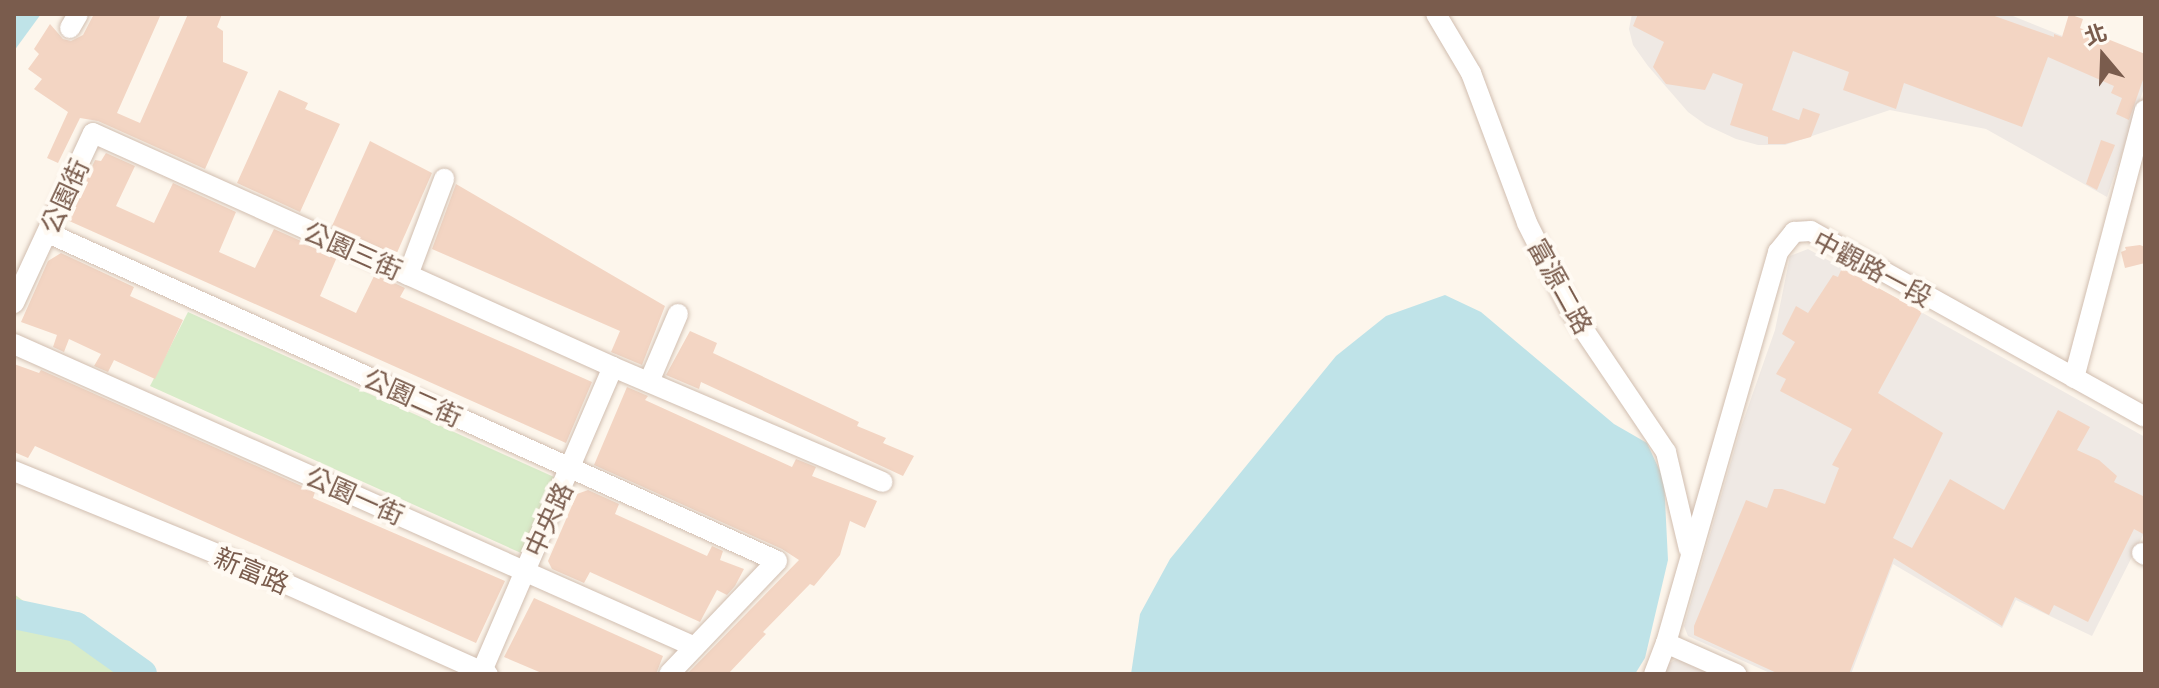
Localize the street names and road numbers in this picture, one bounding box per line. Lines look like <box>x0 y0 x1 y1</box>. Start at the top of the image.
street label: 公園街 <box>33 154 95 238</box>
street label: 公園三街 <box>299 215 407 285</box>
street label: 中觀路一段 <box>1808 224 1938 312</box>
street label: 富源二路 <box>1522 233 1600 339</box>
street label: 公園二街 <box>359 362 467 432</box>
street label: 公園一街 <box>301 460 409 530</box>
street label: 中央路 <box>517 477 579 561</box>
street label: 新富路 <box>210 540 294 600</box>

